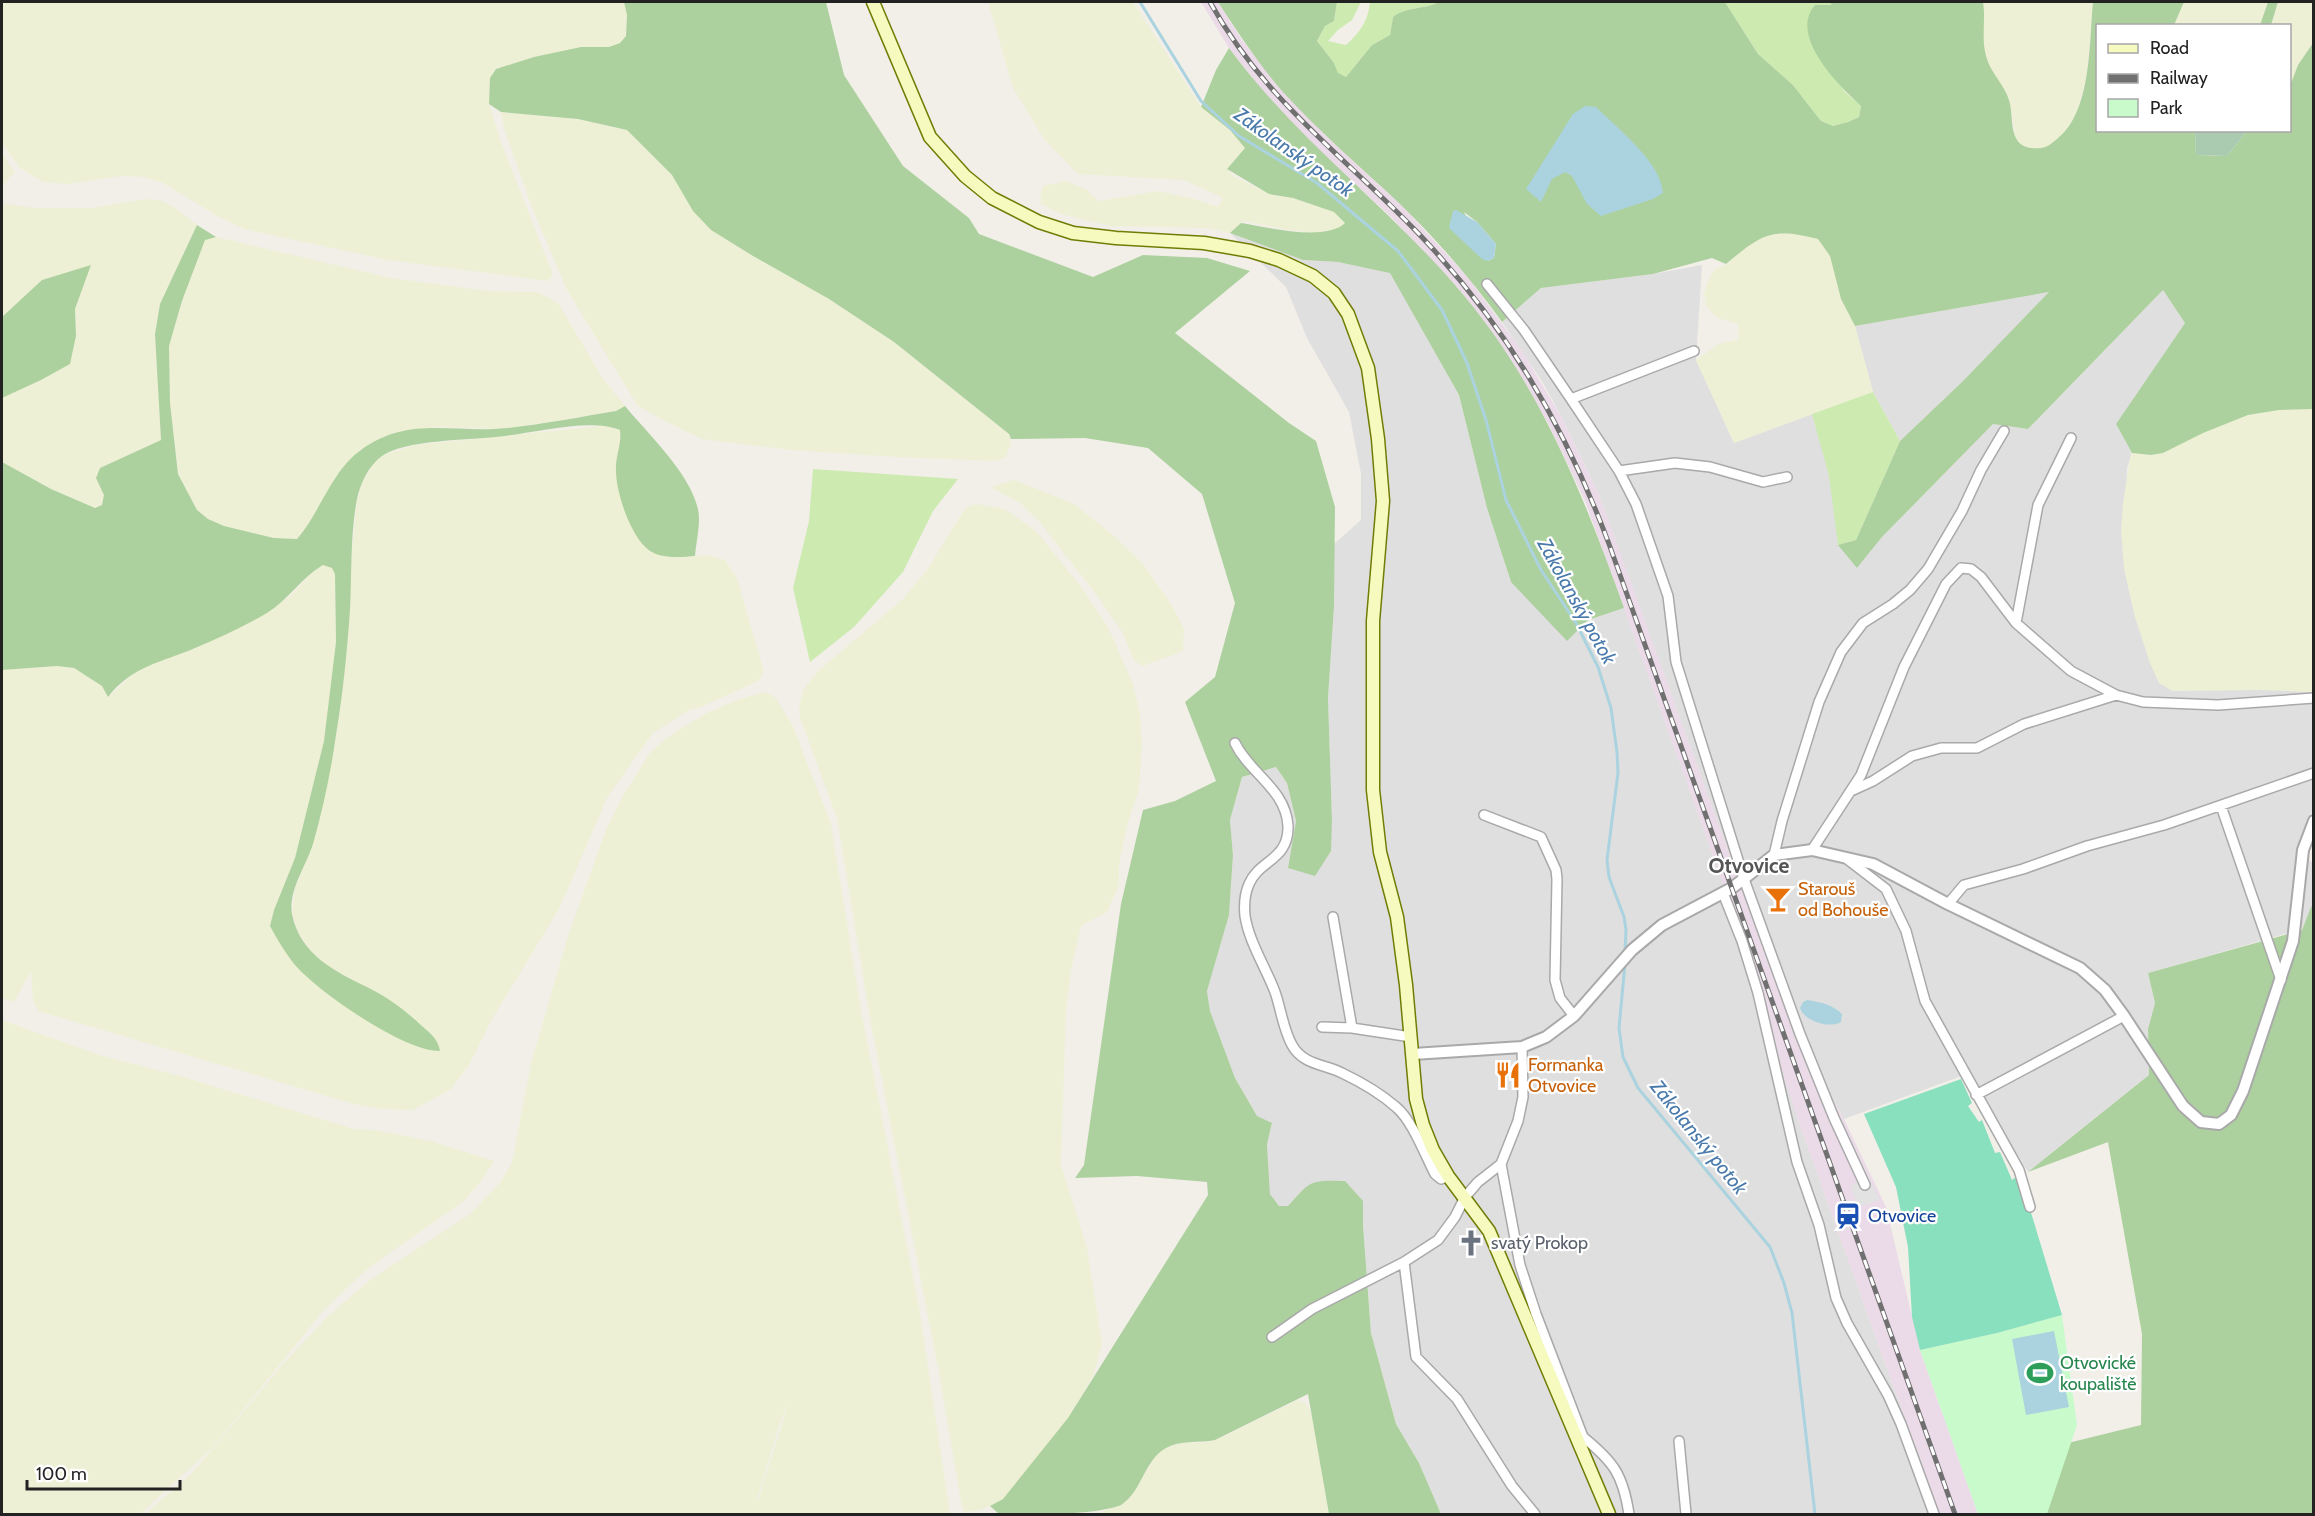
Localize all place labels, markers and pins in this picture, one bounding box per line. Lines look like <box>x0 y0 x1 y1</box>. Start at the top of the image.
place label: Starouš od Bohouše <box>1798 878 1888 921</box>
bar icon: Starouš od Bohouše <box>1763 884 1793 914</box>
place label: Formanka Otvovice <box>1528 1054 1604 1097</box>
restaurant icon: Formanka Otvovice <box>1493 1060 1523 1090</box>
station icon: Otvovice <box>1833 1201 1863 1231</box>
place label: Otvovice <box>1868 1205 1936 1227</box>
church icon: svatý Prokop <box>1456 1228 1486 1258</box>
place label: svatý Prokop <box>1491 1232 1588 1254</box>
place label: Otvovické koupaliště <box>2060 1352 2136 1395</box>
sports icon: Otvovické koupaliště <box>2025 1358 2055 1388</box>

